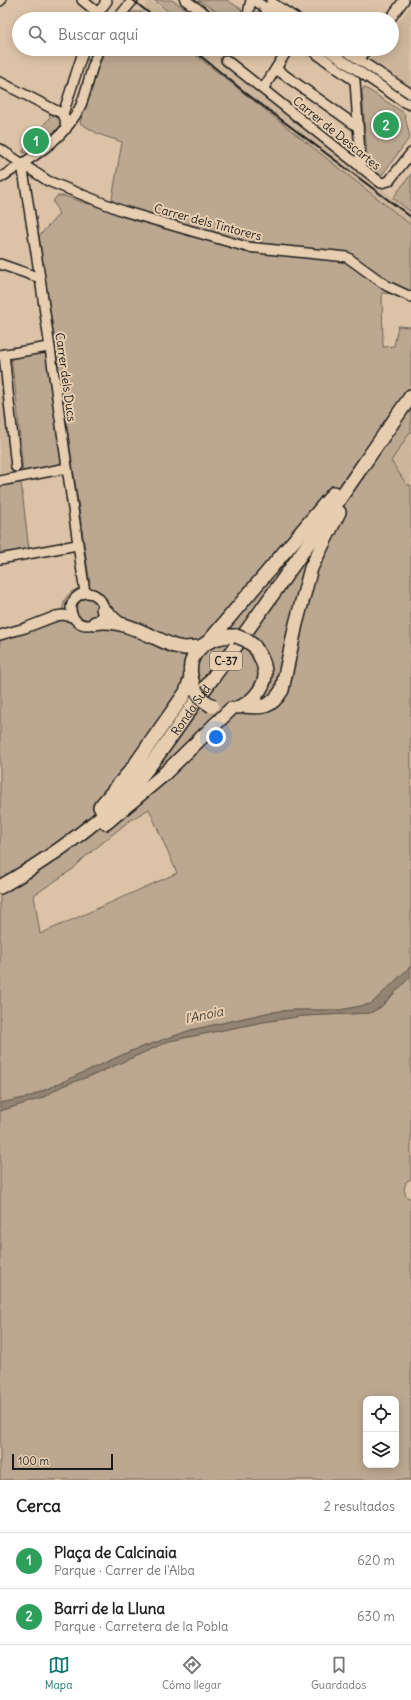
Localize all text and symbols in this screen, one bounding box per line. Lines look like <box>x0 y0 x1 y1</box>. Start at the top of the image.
search box <box>12 12 399 56</box>
icon: search <box>26 23 48 45</box>
text: Buscar aquí <box>58 25 138 44</box>
street label: Carrer de Descartes <box>290 93 384 173</box>
pin: 2 <box>373 110 399 140</box>
pin: 1 <box>23 126 49 156</box>
street label: Carrer dels Tintorers <box>153 200 263 244</box>
street label: Carrer dels Ducs <box>52 332 80 422</box>
road number: C-37 <box>210 652 242 670</box>
street label: Ronda Sud <box>167 681 213 738</box>
your location <box>206 727 226 747</box>
water label: l'Anoia <box>183 1003 225 1027</box>
map controls <box>363 1396 399 1468</box>
button: locate <box>363 1396 399 1432</box>
button: layers <box>363 1432 399 1468</box>
scale bar <box>12 1452 113 1471</box>
text: 100 m <box>18 1454 49 1468</box>
text: Cerca <box>16 1495 61 1517</box>
text: 2 resultados <box>324 1498 395 1515</box>
text: Plaça de Calcinaia <box>54 1543 177 1562</box>
text: 1 <box>26 1552 32 1569</box>
text: 620 m <box>357 1552 395 1569</box>
text: Parque · Carrer de l'Alba <box>54 1562 195 1579</box>
text: Barri de la Lluna <box>54 1599 165 1618</box>
text: 2 <box>25 1608 33 1625</box>
text: 630 m <box>357 1608 395 1625</box>
text: Parque · Carretera de la Pobla <box>54 1618 228 1635</box>
tab: Mapa <box>45 1654 72 1692</box>
tab: Cómo llegar <box>162 1654 221 1692</box>
tab: Guardados <box>311 1654 366 1692</box>

